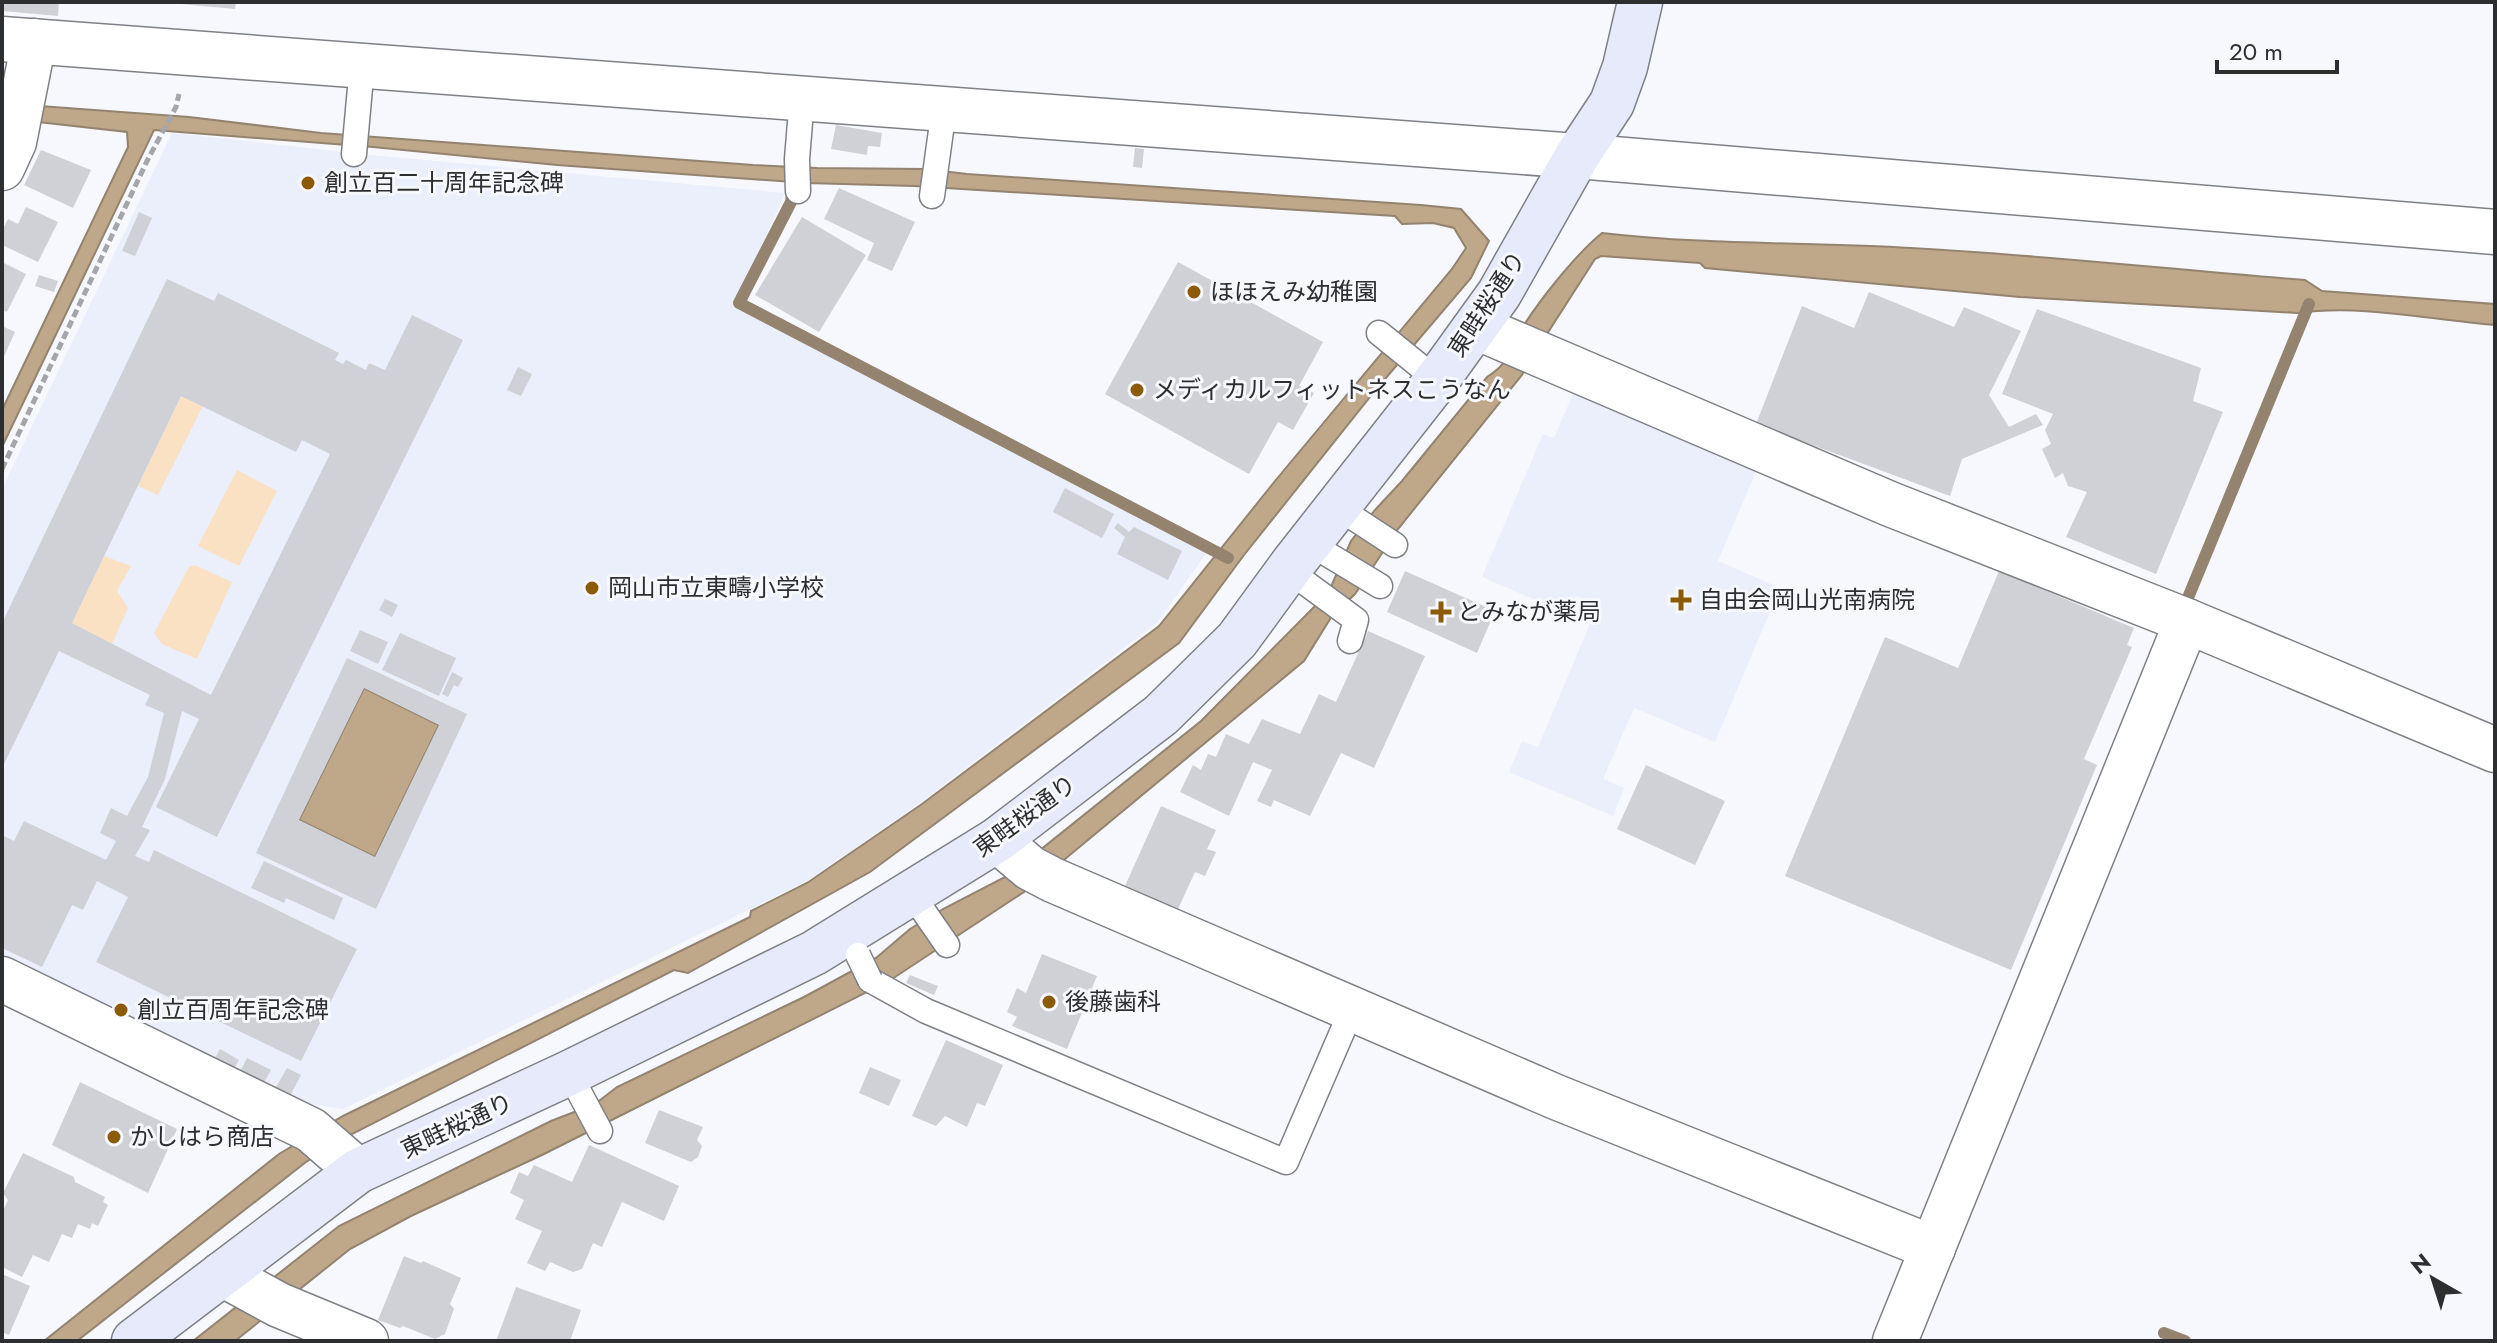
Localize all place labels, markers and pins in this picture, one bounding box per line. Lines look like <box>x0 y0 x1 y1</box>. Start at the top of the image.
place label: 創立百二十周年記念碑 <box>324 165 564 200</box>
marker: 創立百二十周年記念碑 <box>299 174 317 192</box>
place label: ほほえみ幼稚園 <box>1210 274 1378 309</box>
marker: ほほえみ幼稚園 <box>1185 283 1203 301</box>
place label: メディカルフィットネスこうなん <box>1153 372 1511 407</box>
marker: メディカルフィットネスこうなん <box>1128 381 1146 399</box>
place label: 岡山市立東疇小学校 <box>608 570 824 605</box>
marker: 岡山市立東疇小学校 <box>583 579 601 597</box>
place label: 自由会岡山光南病院 <box>1699 582 1915 617</box>
marker: 自由会岡山光南病院 <box>1670 589 1692 611</box>
place label: とみなが薬局 <box>1457 594 1601 629</box>
marker: とみなが薬局 <box>1432 603 1450 621</box>
place label: 後藤歯科 <box>1065 984 1161 1019</box>
place label: 創立百周年記念碑 <box>137 992 329 1027</box>
marker: 後藤歯科 <box>1040 993 1058 1011</box>
marker: 創立百周年記念碑 <box>112 1001 130 1019</box>
place label: かしはら商店 <box>130 1119 274 1154</box>
marker: かしはら商店 <box>105 1128 123 1146</box>

